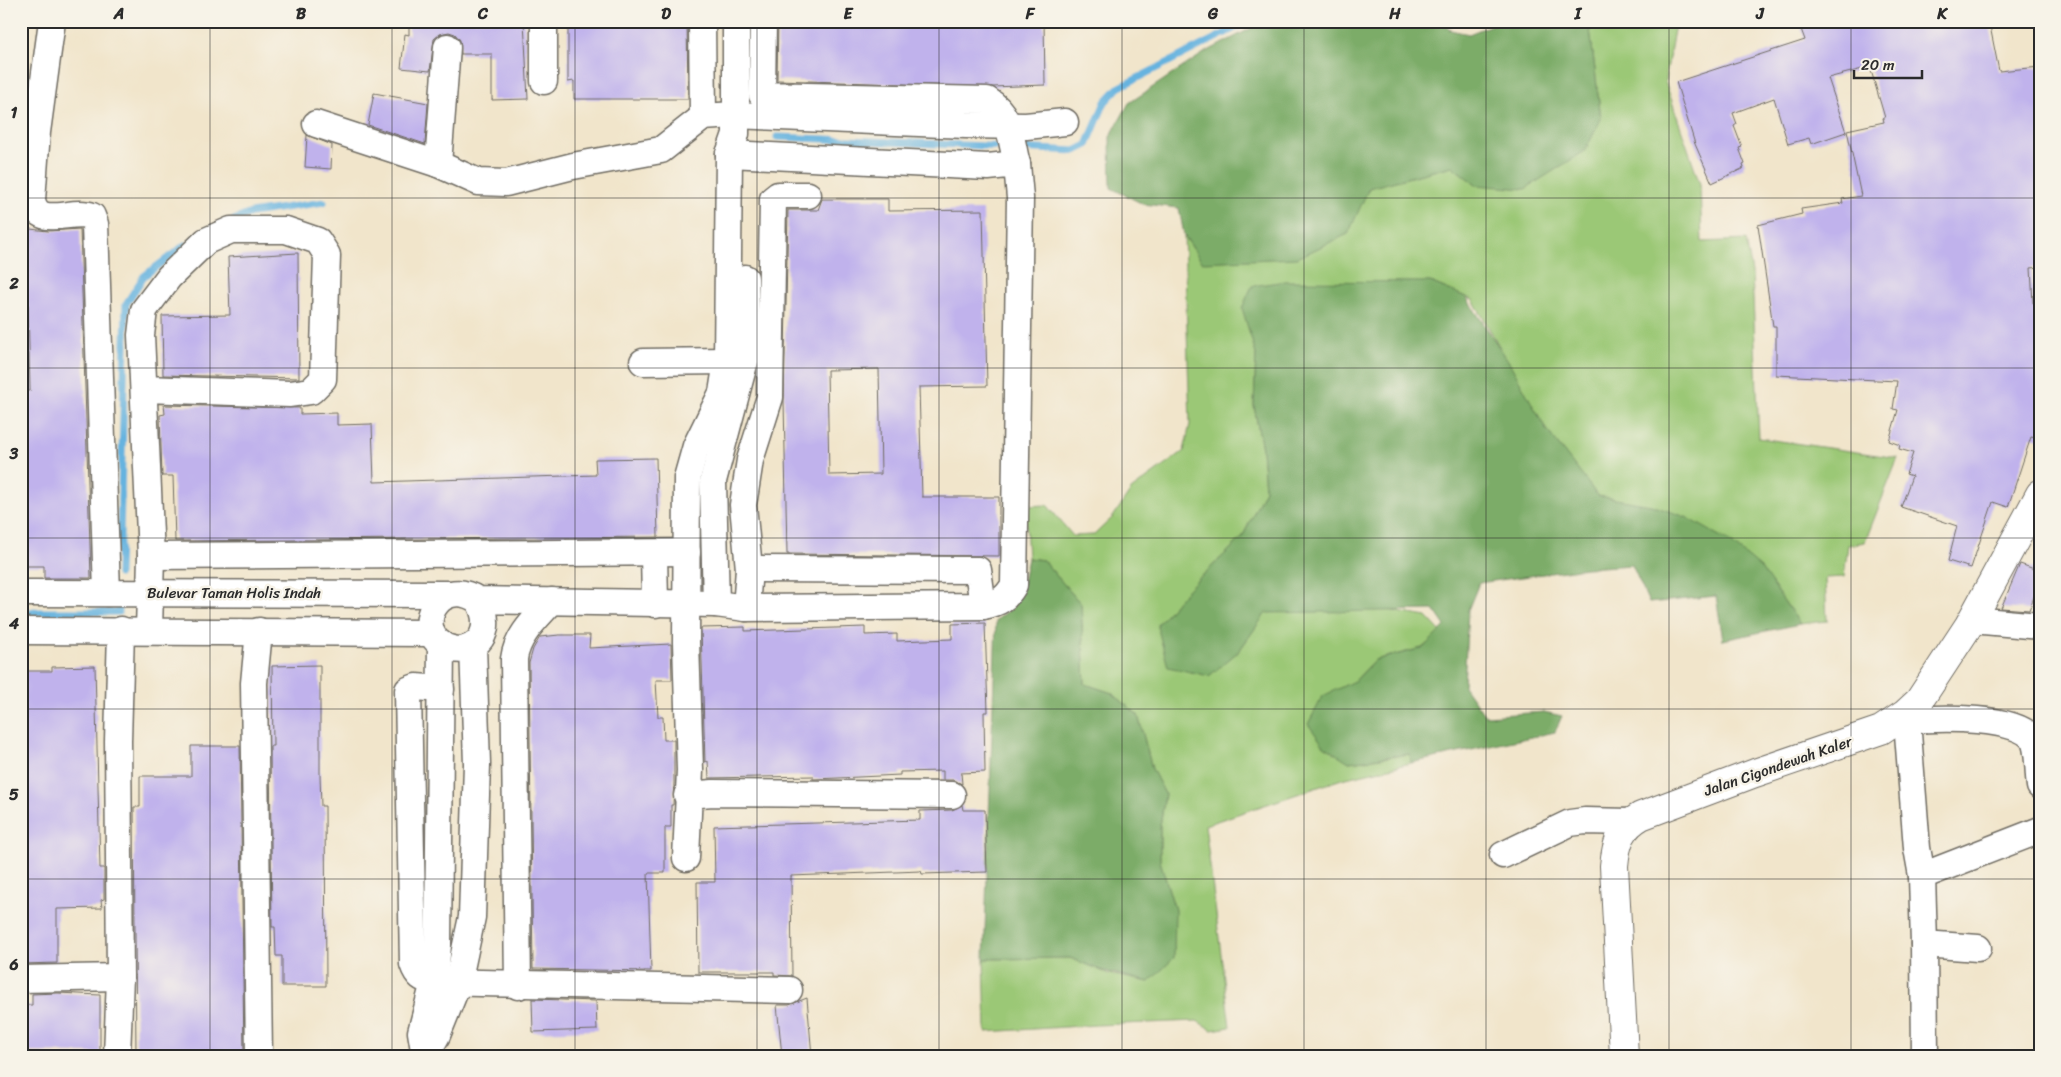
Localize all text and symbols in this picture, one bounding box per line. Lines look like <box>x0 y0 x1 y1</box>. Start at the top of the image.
text: A <box>113 0 124 28</box>
text: B <box>296 0 307 28</box>
text: C <box>477 0 489 28</box>
text: D <box>661 0 671 28</box>
text: E <box>844 0 854 28</box>
text: F <box>1025 0 1036 28</box>
text: G <box>1207 0 1219 28</box>
text: H <box>1388 0 1401 28</box>
text: I <box>1574 0 1583 28</box>
text: J <box>1755 0 1765 28</box>
text: K <box>1936 0 1948 28</box>
scale bar <box>1854 48 1921 80</box>
text: 20 m <box>1861 52 1895 78</box>
text: 1 <box>11 98 18 127</box>
text: 2 <box>8 269 19 298</box>
text: 3 <box>9 439 19 468</box>
street label: Bulevar Taman Holis Indah <box>147 580 321 606</box>
text: 4 <box>8 609 19 638</box>
street label: Jalan Cigondewah Kaler <box>1699 728 1856 804</box>
text: 5 <box>9 780 19 809</box>
text: 6 <box>8 950 19 979</box>

